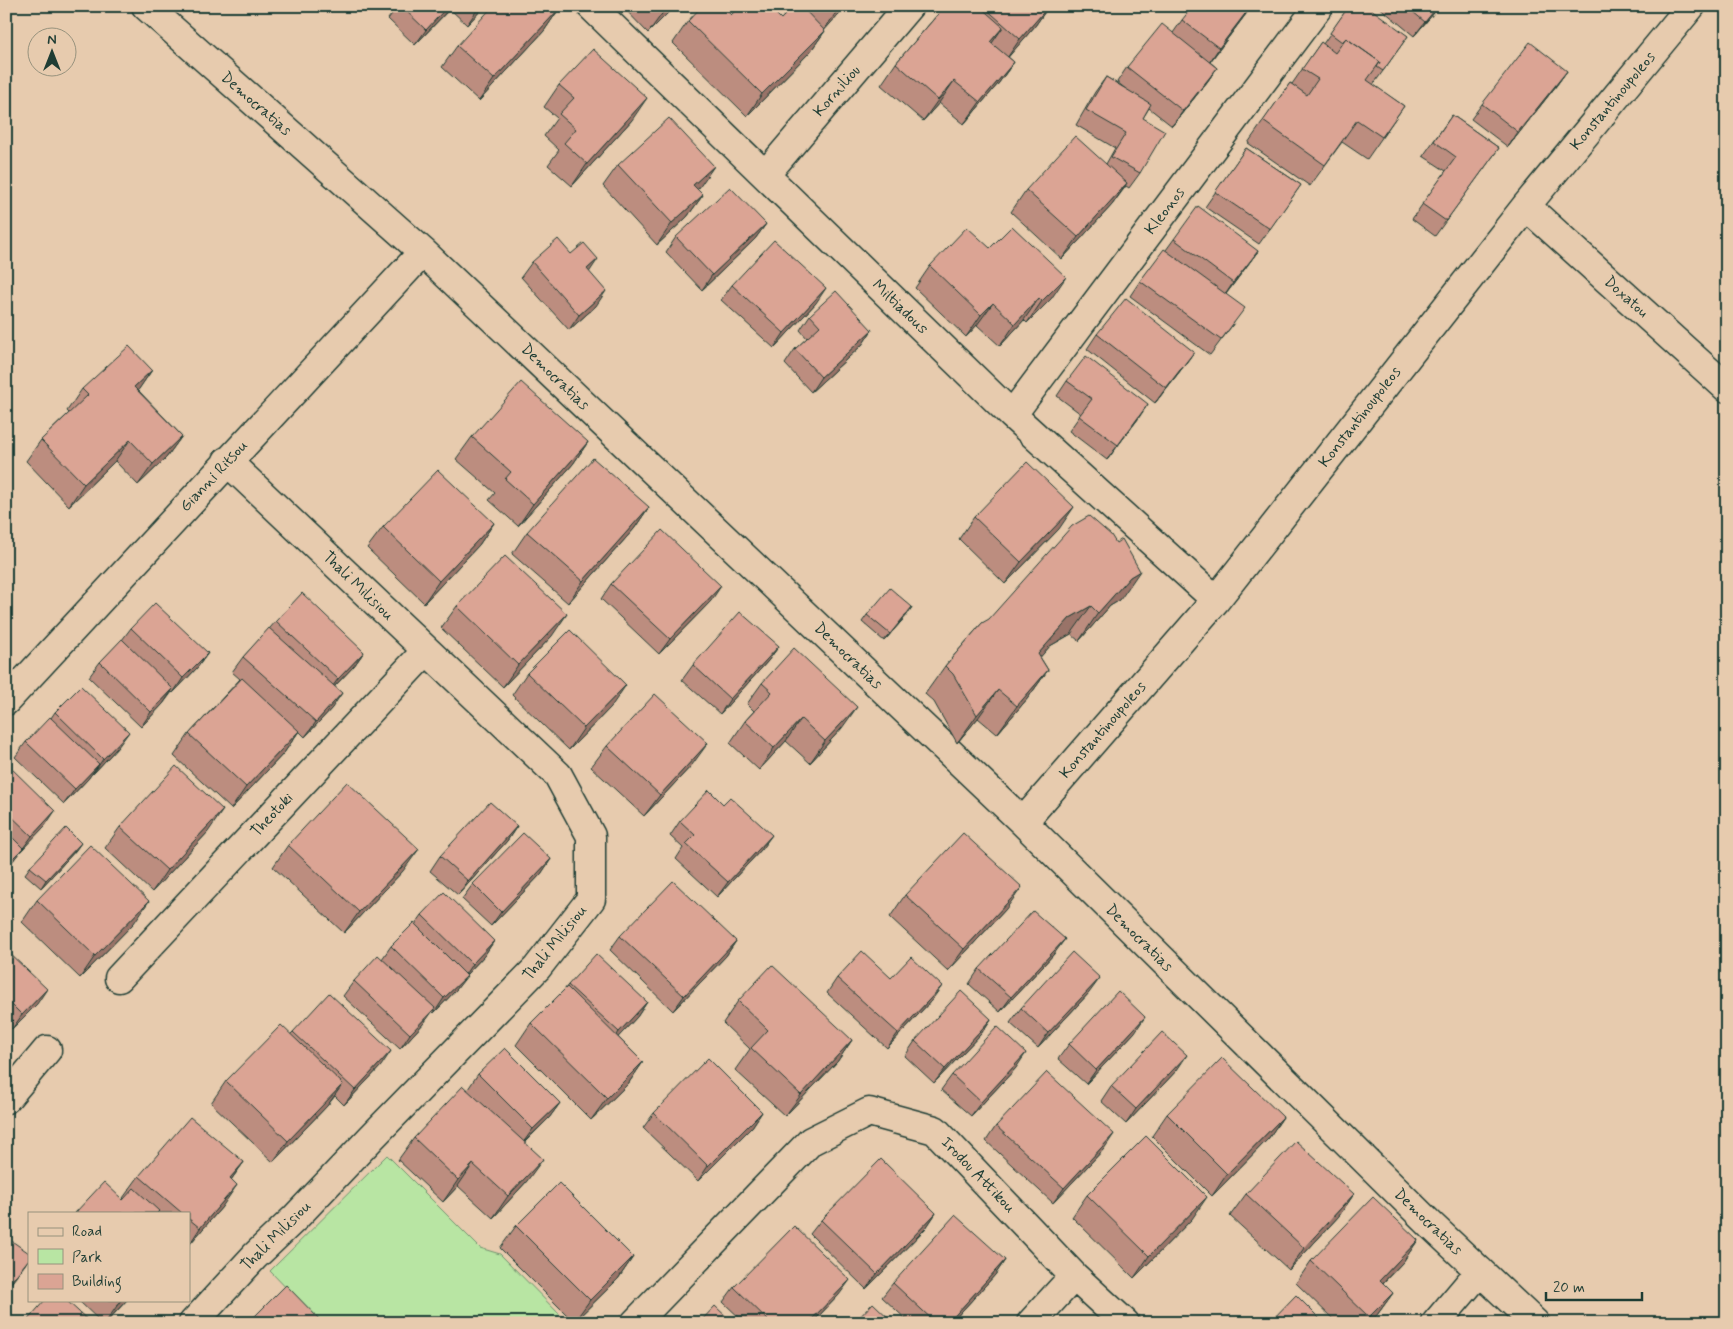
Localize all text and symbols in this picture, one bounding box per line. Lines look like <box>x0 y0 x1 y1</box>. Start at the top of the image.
north arrow <box>28 28 78 78</box>
text: N <box>47 31 57 49</box>
street label: Konstantinoupoleos <box>1566 47 1660 155</box>
street label: Korniliou <box>809 61 865 121</box>
street label: Democratias <box>216 67 296 141</box>
street label: Kleonos <box>1140 183 1190 239</box>
street label: Doxatou <box>1599 271 1653 323</box>
street label: Miltiadous <box>867 275 933 339</box>
street label: Democratias <box>516 339 594 415</box>
street label: Konstantinoupoleos <box>1314 362 1406 472</box>
street label: Gianni Ritsou <box>175 435 253 516</box>
street label: Thali Milisiou <box>318 547 398 626</box>
street label: Democratias <box>809 618 887 694</box>
street label: Konstantinoupoleos <box>1055 677 1151 783</box>
street label: Theotoki <box>246 788 298 842</box>
street label: Democratias <box>1101 900 1177 976</box>
street label: Thali Milisiou <box>518 901 592 985</box>
street label: Irodou Attikou <box>936 1132 1020 1218</box>
street label: Democratias <box>1389 1184 1467 1260</box>
street label: Thali Milisiou <box>236 1196 316 1276</box>
legend <box>28 1212 190 1302</box>
text: Road <box>72 1222 102 1242</box>
text: Park <box>72 1248 102 1268</box>
scale bar <box>1546 1269 1642 1301</box>
text: Building <box>72 1272 122 1293</box>
text: 20 m <box>1553 1278 1585 1298</box>

